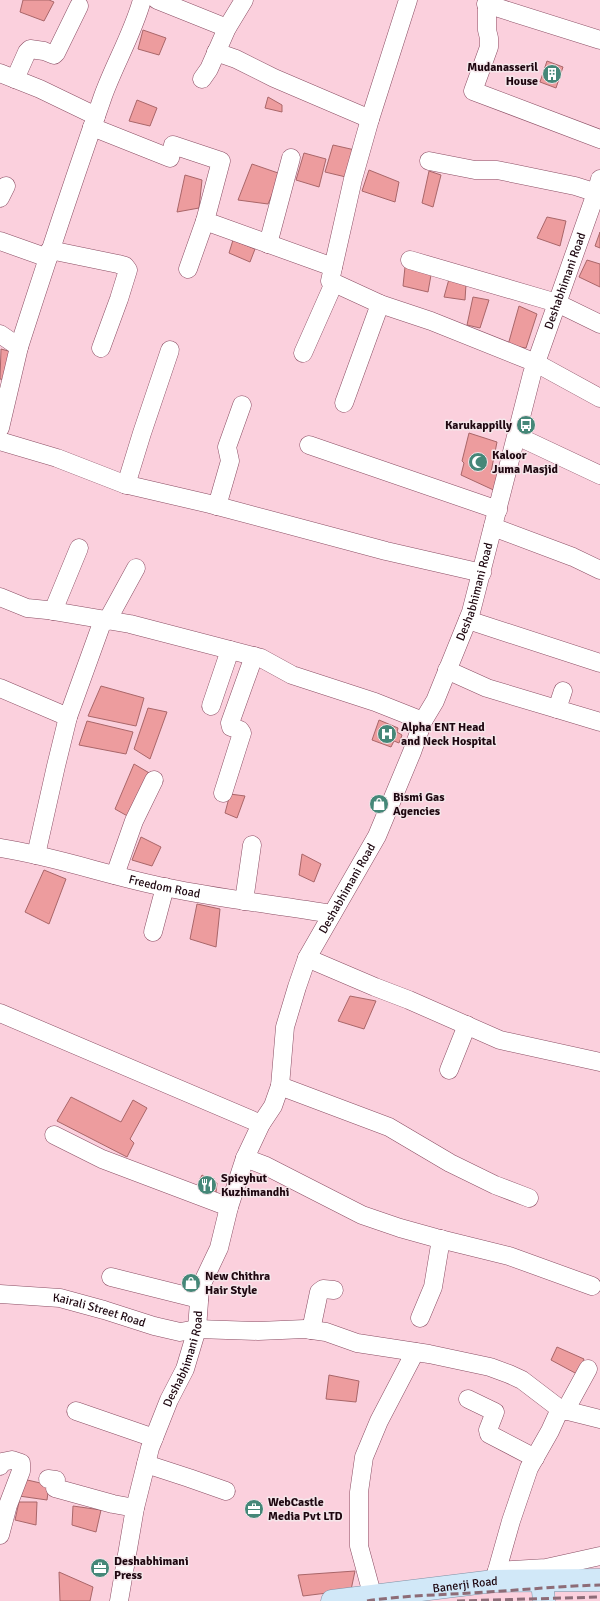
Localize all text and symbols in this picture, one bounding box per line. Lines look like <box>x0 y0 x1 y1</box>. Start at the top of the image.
place label: Mudanasseril House <box>467 60 538 89</box>
building icon: Mudanasseril House <box>541 63 563 85</box>
street label: Deshabhimani Road <box>541 231 589 332</box>
bus stop icon: Karukappilly <box>515 414 537 436</box>
place label: Karukappilly <box>445 418 512 433</box>
place label: Kaloor Juma Masjid <box>492 448 558 477</box>
mosque icon: Kaloor Juma Masjid <box>467 451 489 473</box>
street label: Deshabhimani Road <box>453 541 496 643</box>
place label: Alpha ENT Head and Neck Hospital <box>401 720 496 749</box>
hospital icon: Alpha ENT Head and Neck Hospital <box>376 723 398 745</box>
place label: Bismi Gas Agencies <box>393 790 445 819</box>
shop icon: Bismi Gas Agencies <box>368 793 390 815</box>
street label: Deshabhimani Road <box>316 841 379 936</box>
street label: Freedom Road <box>127 872 201 902</box>
place label: Spicyhut Kuzhimandhi <box>221 1171 289 1200</box>
restaurant icon: Spicyhut Kuzhimandhi <box>196 1174 218 1196</box>
place label: New Chithra Hair Style <box>205 1269 270 1298</box>
shop icon: New Chithra Hair Style <box>180 1272 202 1294</box>
street label: Kairali Street Road <box>52 1291 147 1331</box>
street label: Deshabhimani Road <box>160 1310 206 1409</box>
place label: WebCastle Media Pvt LTD <box>268 1495 343 1524</box>
office icon: WebCastle Media Pvt LTD <box>243 1498 265 1520</box>
place label: Deshabhimani Press <box>114 1554 188 1583</box>
office icon: Deshabhimani Press <box>89 1557 111 1579</box>
street label: Banerji Road <box>432 1574 498 1597</box>

